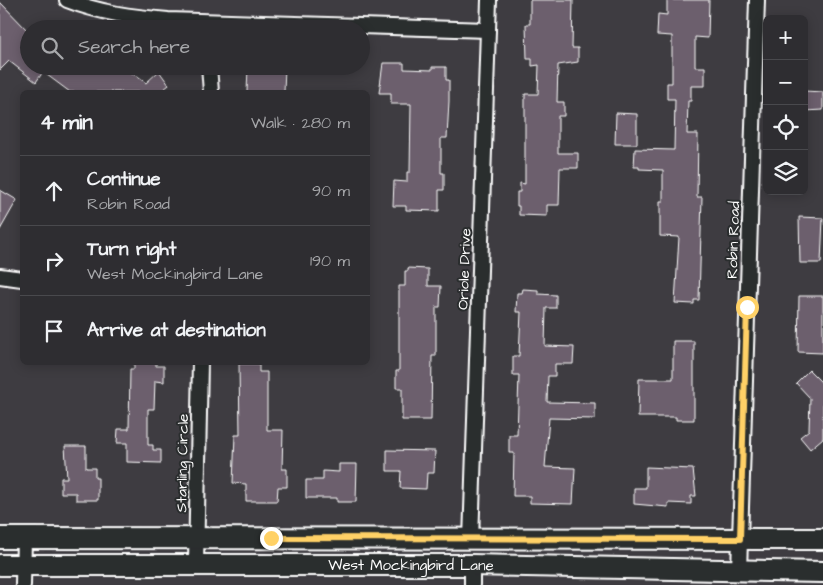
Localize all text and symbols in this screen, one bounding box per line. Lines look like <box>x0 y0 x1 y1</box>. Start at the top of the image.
map controls <box>763 15 808 195</box>
button: + <box>763 15 808 60</box>
search box <box>20 20 370 75</box>
icon: search <box>38 34 66 62</box>
text: Search here <box>78 34 190 61</box>
button: − <box>763 60 808 105</box>
button: locate <box>763 105 808 150</box>
text: 4 min <box>40 108 93 137</box>
text: Walk · 280 m <box>251 112 350 134</box>
button: layers <box>763 150 808 195</box>
text: Continue <box>87 166 161 193</box>
icon: ahead <box>40 177 68 205</box>
text: 90 m <box>312 180 350 202</box>
text: Robin Road <box>87 193 170 215</box>
street label: Robin Road <box>722 200 745 279</box>
street label: Oriole Drive <box>453 228 476 310</box>
text: Turn right <box>87 236 176 263</box>
icon: right <box>40 247 68 275</box>
text: 190 m <box>310 250 350 272</box>
text: West Mockingbird Lane <box>87 263 263 285</box>
route start <box>736 296 759 319</box>
icon: arrive <box>40 317 68 345</box>
text: Arrive at destination <box>87 317 266 344</box>
street label: Starling Circle <box>171 414 195 513</box>
route end <box>260 527 283 550</box>
street label: West Mockingbird Lane <box>328 555 494 577</box>

